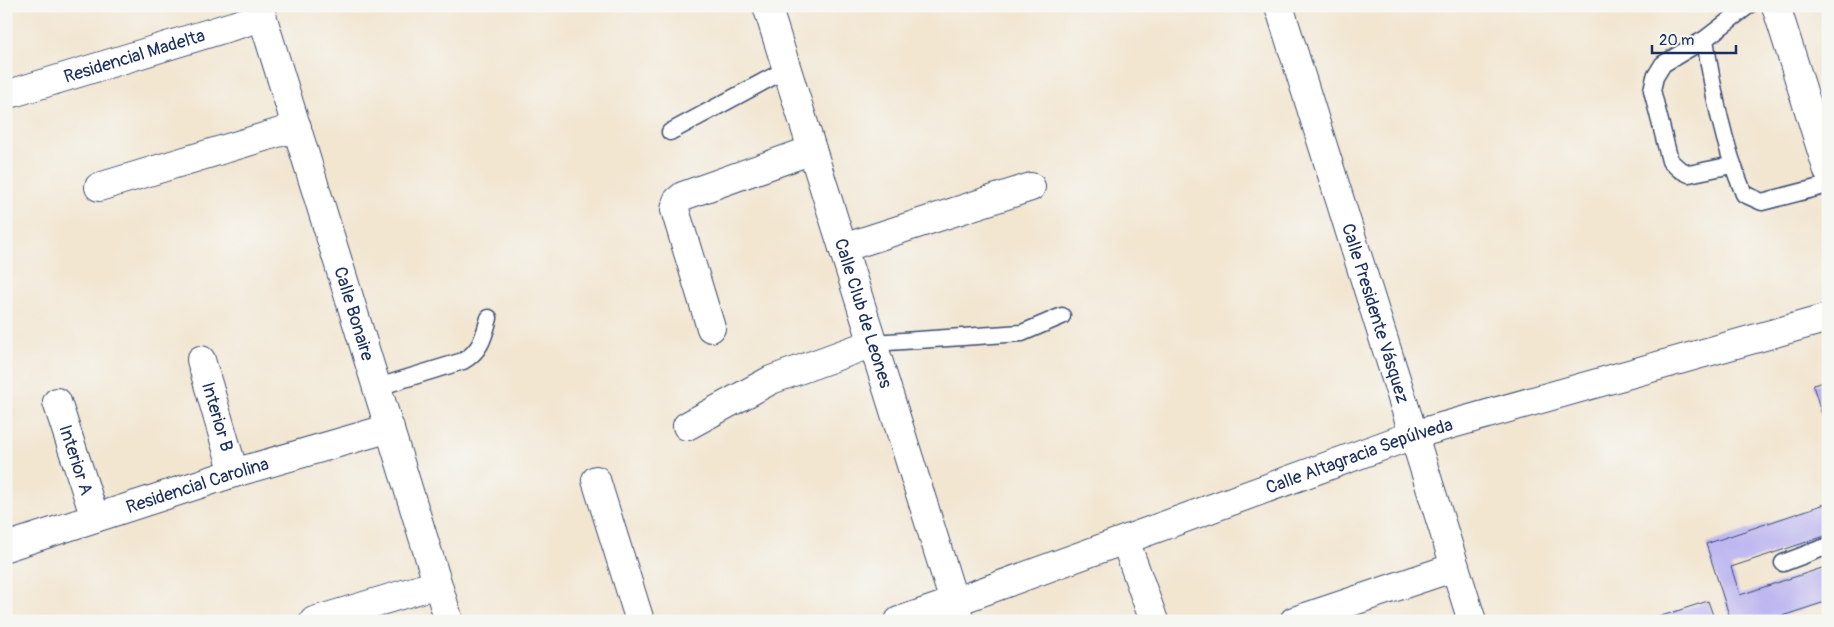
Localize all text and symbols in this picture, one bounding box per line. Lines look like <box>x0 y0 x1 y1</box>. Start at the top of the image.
scale bar <box>1652 22 1735 54</box>
street label: Residencial Madelta <box>61 24 208 88</box>
text: 20 m <box>1659 31 1694 50</box>
street label: Calle Presidente Vásquez <box>1336 220 1414 406</box>
street label: Calle Club de Leones <box>829 236 898 391</box>
street label: Calle Bonaire <box>329 264 379 364</box>
street label: Interior B <box>197 379 239 454</box>
street label: Calle Altagracia Sepúlveda <box>1262 413 1455 499</box>
street label: Interior A <box>54 422 98 498</box>
street label: Residencial Carolina <box>123 452 271 519</box>

